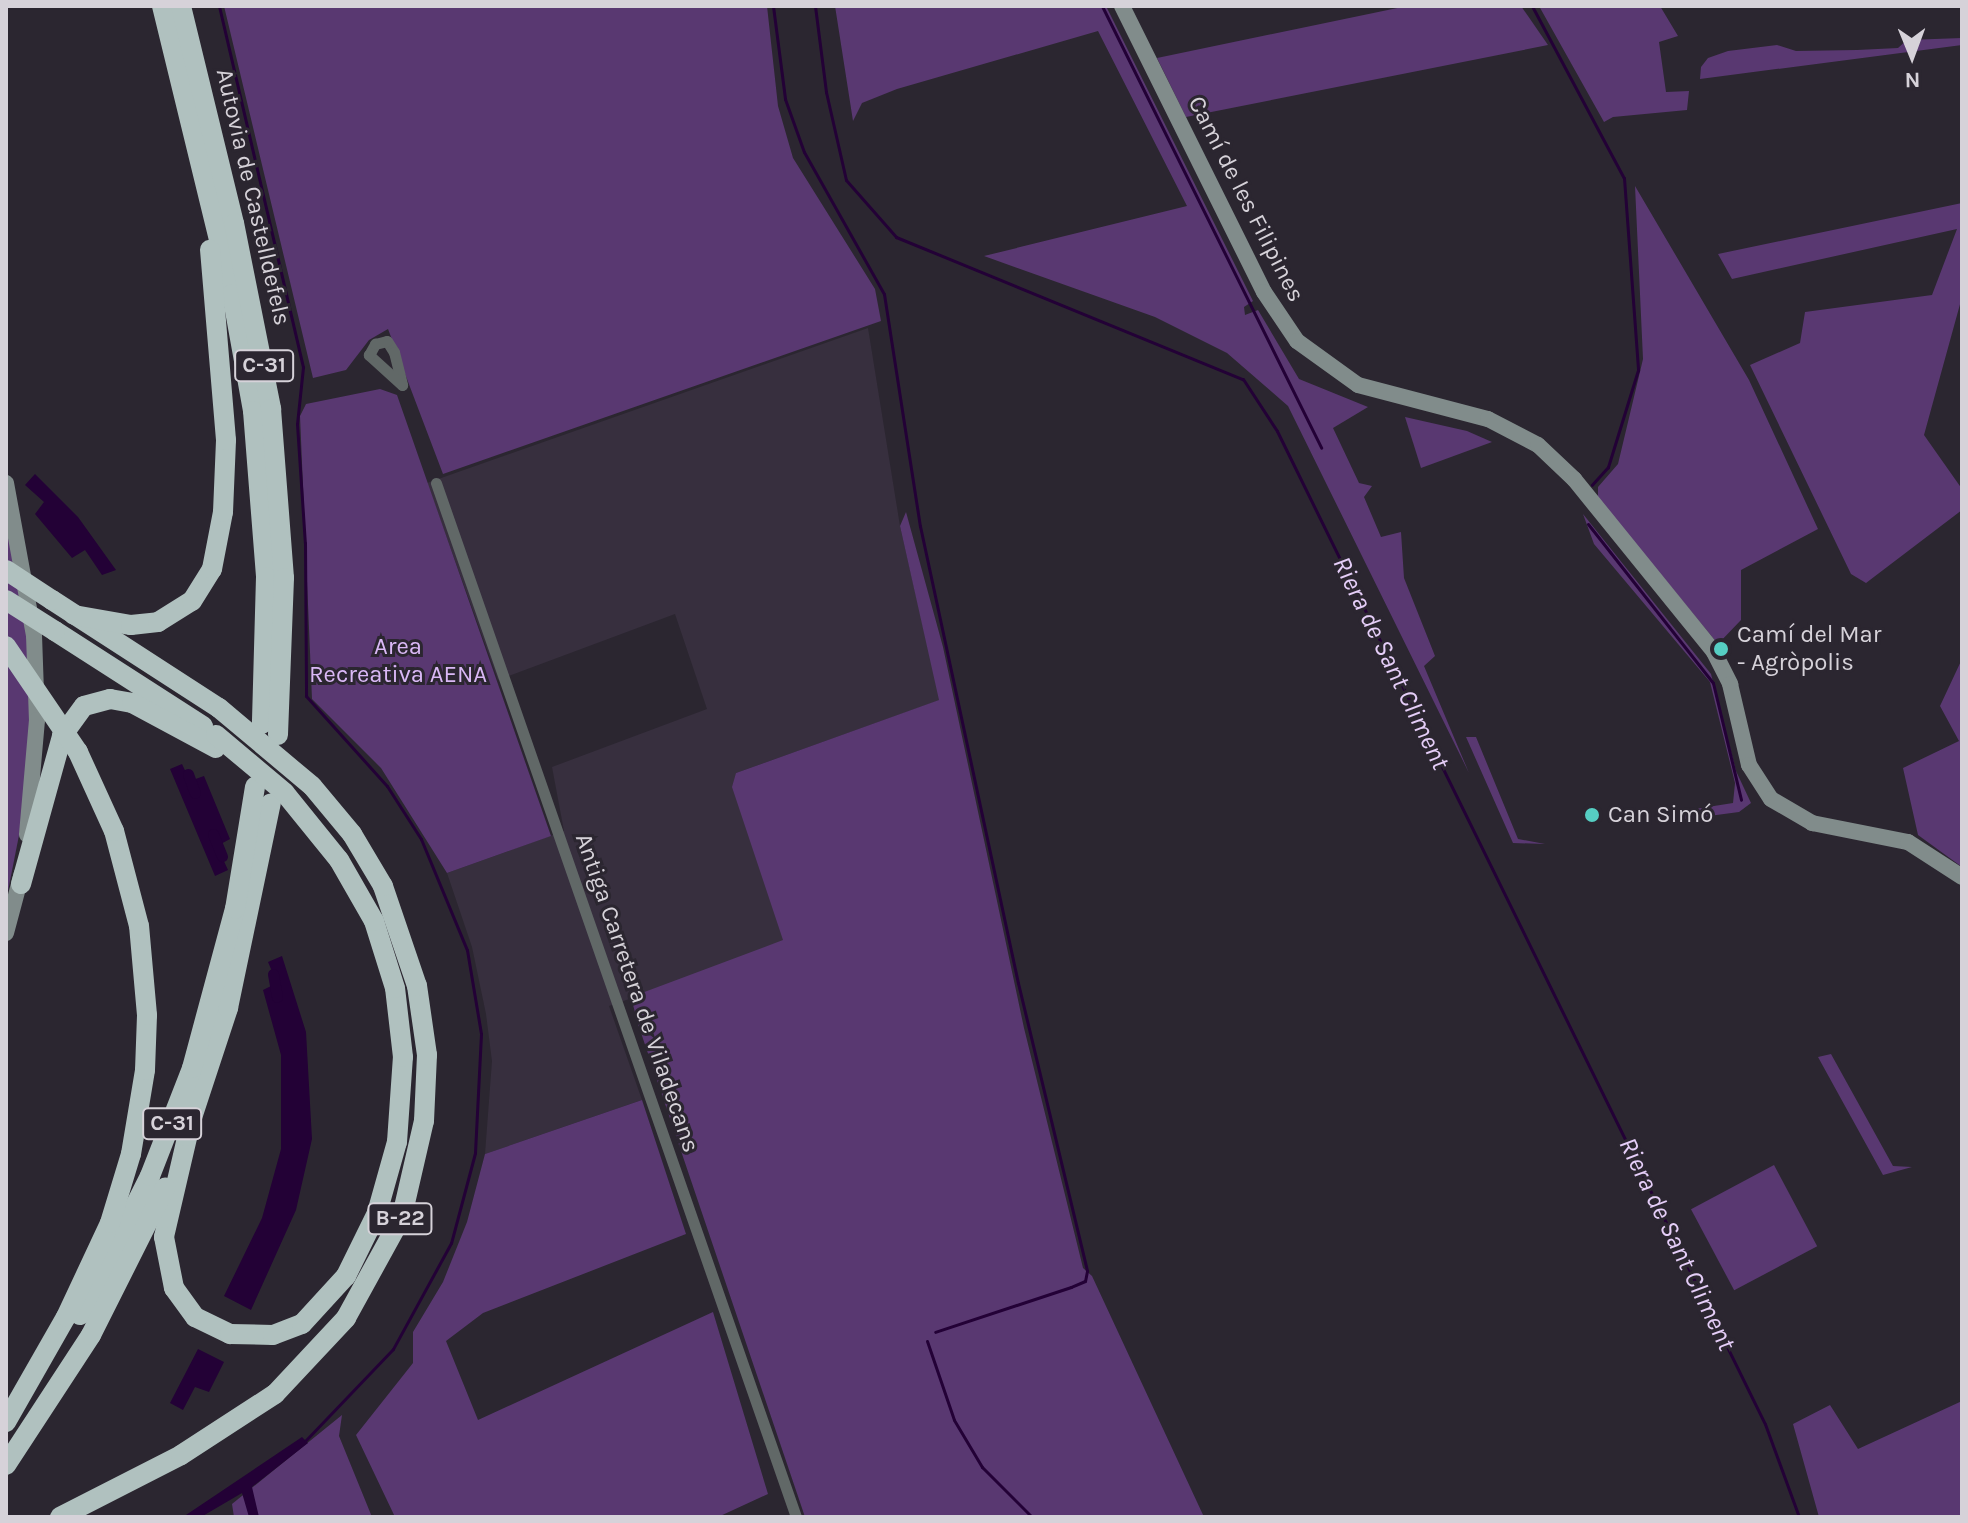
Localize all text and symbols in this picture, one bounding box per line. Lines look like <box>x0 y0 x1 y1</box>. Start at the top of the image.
north arrow <box>1872 16 1952 96</box>
street label: Autovia de Castelldefels <box>209 66 297 328</box>
text: N <box>1904 67 1921 93</box>
street label: Camí de les Filipines <box>1182 91 1310 307</box>
road number: C-31 <box>234 348 294 384</box>
water label: Riera de Sant Climent <box>1326 551 1456 775</box>
place label: Camí del Mar - Agròpolis <box>1737 621 1881 677</box>
park label: Area Recreativa AENA <box>309 633 487 689</box>
marker: Camí del Mar - Agròpolis <box>1712 640 1730 658</box>
place label: Can Simó <box>1608 801 1713 829</box>
marker: Can Simó <box>1583 806 1601 824</box>
street label: Antiga Carretera de Viladecans <box>569 830 705 1156</box>
road number: C-31 <box>142 1106 202 1142</box>
water label: Riera de Sant Climent <box>1612 1132 1742 1356</box>
road number: B-22 <box>366 1201 434 1237</box>

